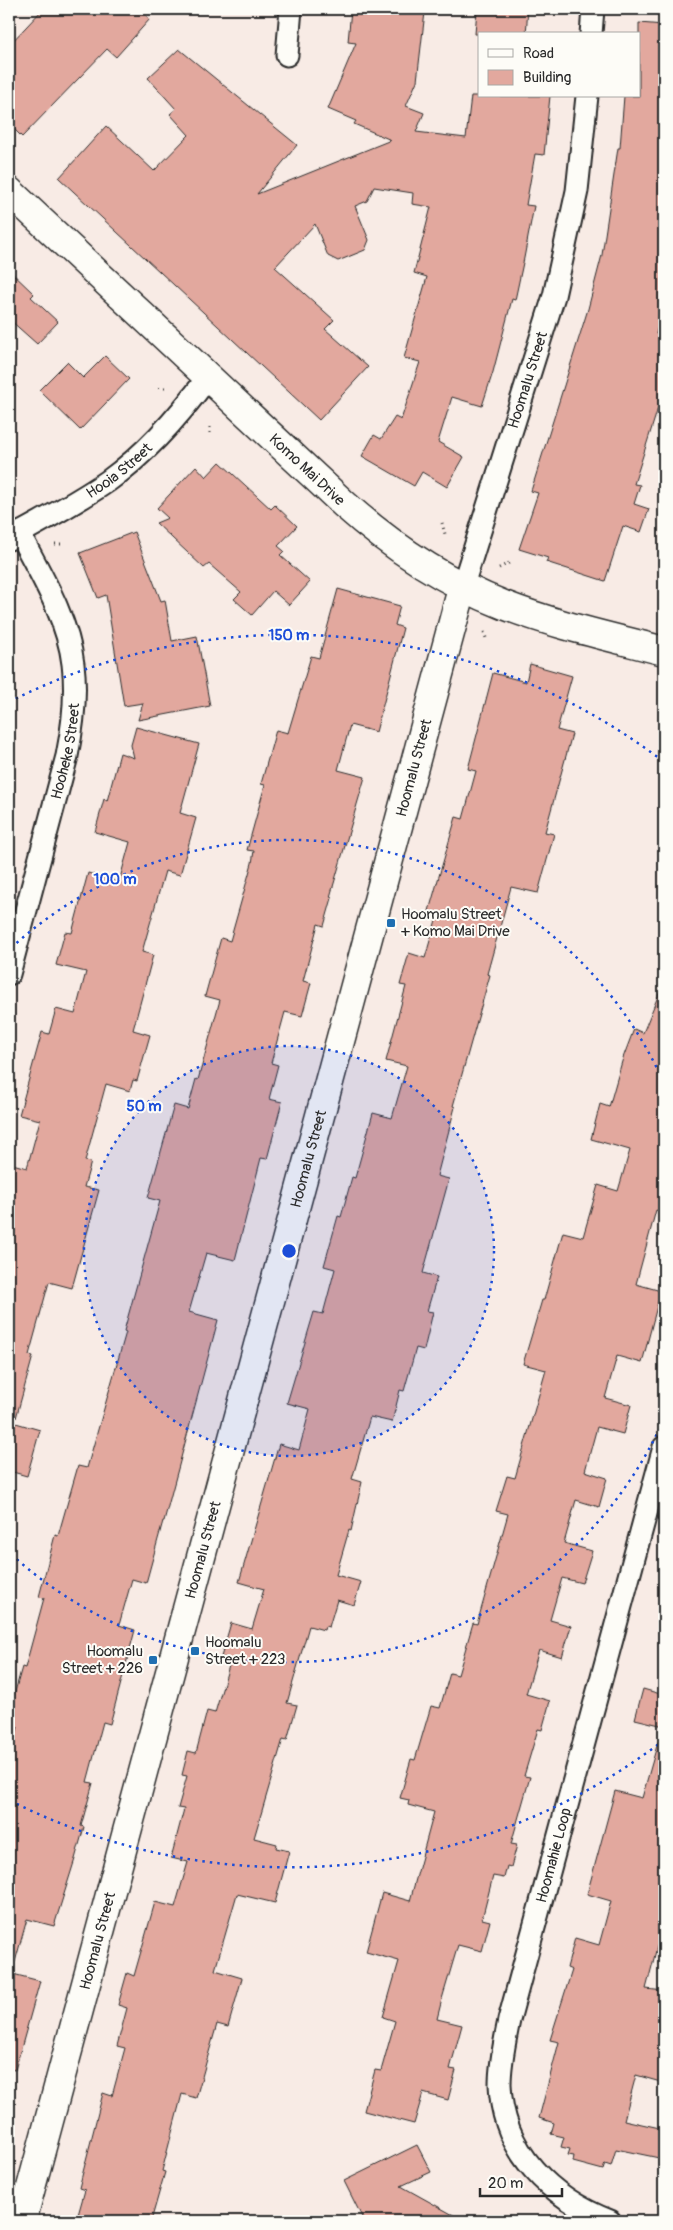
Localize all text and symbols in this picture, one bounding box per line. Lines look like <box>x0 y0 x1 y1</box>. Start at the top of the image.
legend <box>478 32 640 98</box>
text: Road <box>523 44 554 63</box>
text: Building <box>523 68 571 87</box>
street label: Hoomalu Street <box>504 328 553 431</box>
street label: Komo Mai Drive <box>265 430 349 510</box>
street label: Hooia Street <box>83 438 157 503</box>
text: 150 m <box>269 626 309 645</box>
street label: Hooheke Street <box>47 702 84 802</box>
street label: Hoomalu Street <box>392 716 437 819</box>
text: 100 m <box>94 870 136 889</box>
place label: Hoomalu Street + Komo Mai Drive <box>400 905 510 941</box>
marker: Hoomalu Street + Komo Mai Drive <box>385 917 397 929</box>
text: 50 m <box>127 1097 161 1116</box>
street label: Hoomalu Street <box>287 1107 331 1210</box>
centre of rings <box>280 1242 298 1260</box>
street label: Hoomalu Street <box>181 1498 226 1601</box>
place label: Hoomalu Street + 223 <box>205 1633 285 1669</box>
place label: Hoomalu Street + 226 <box>62 1642 143 1678</box>
marker: Hoomalu Street + 223 <box>189 1645 201 1657</box>
marker: Hoomalu Street + 226 <box>147 1654 159 1666</box>
street label: Hoomahie Loop <box>532 1806 576 1905</box>
street label: Hoomalu Street <box>76 1889 120 1992</box>
scale bar <box>480 2165 563 2197</box>
text: 20 m <box>488 2174 523 2193</box>

